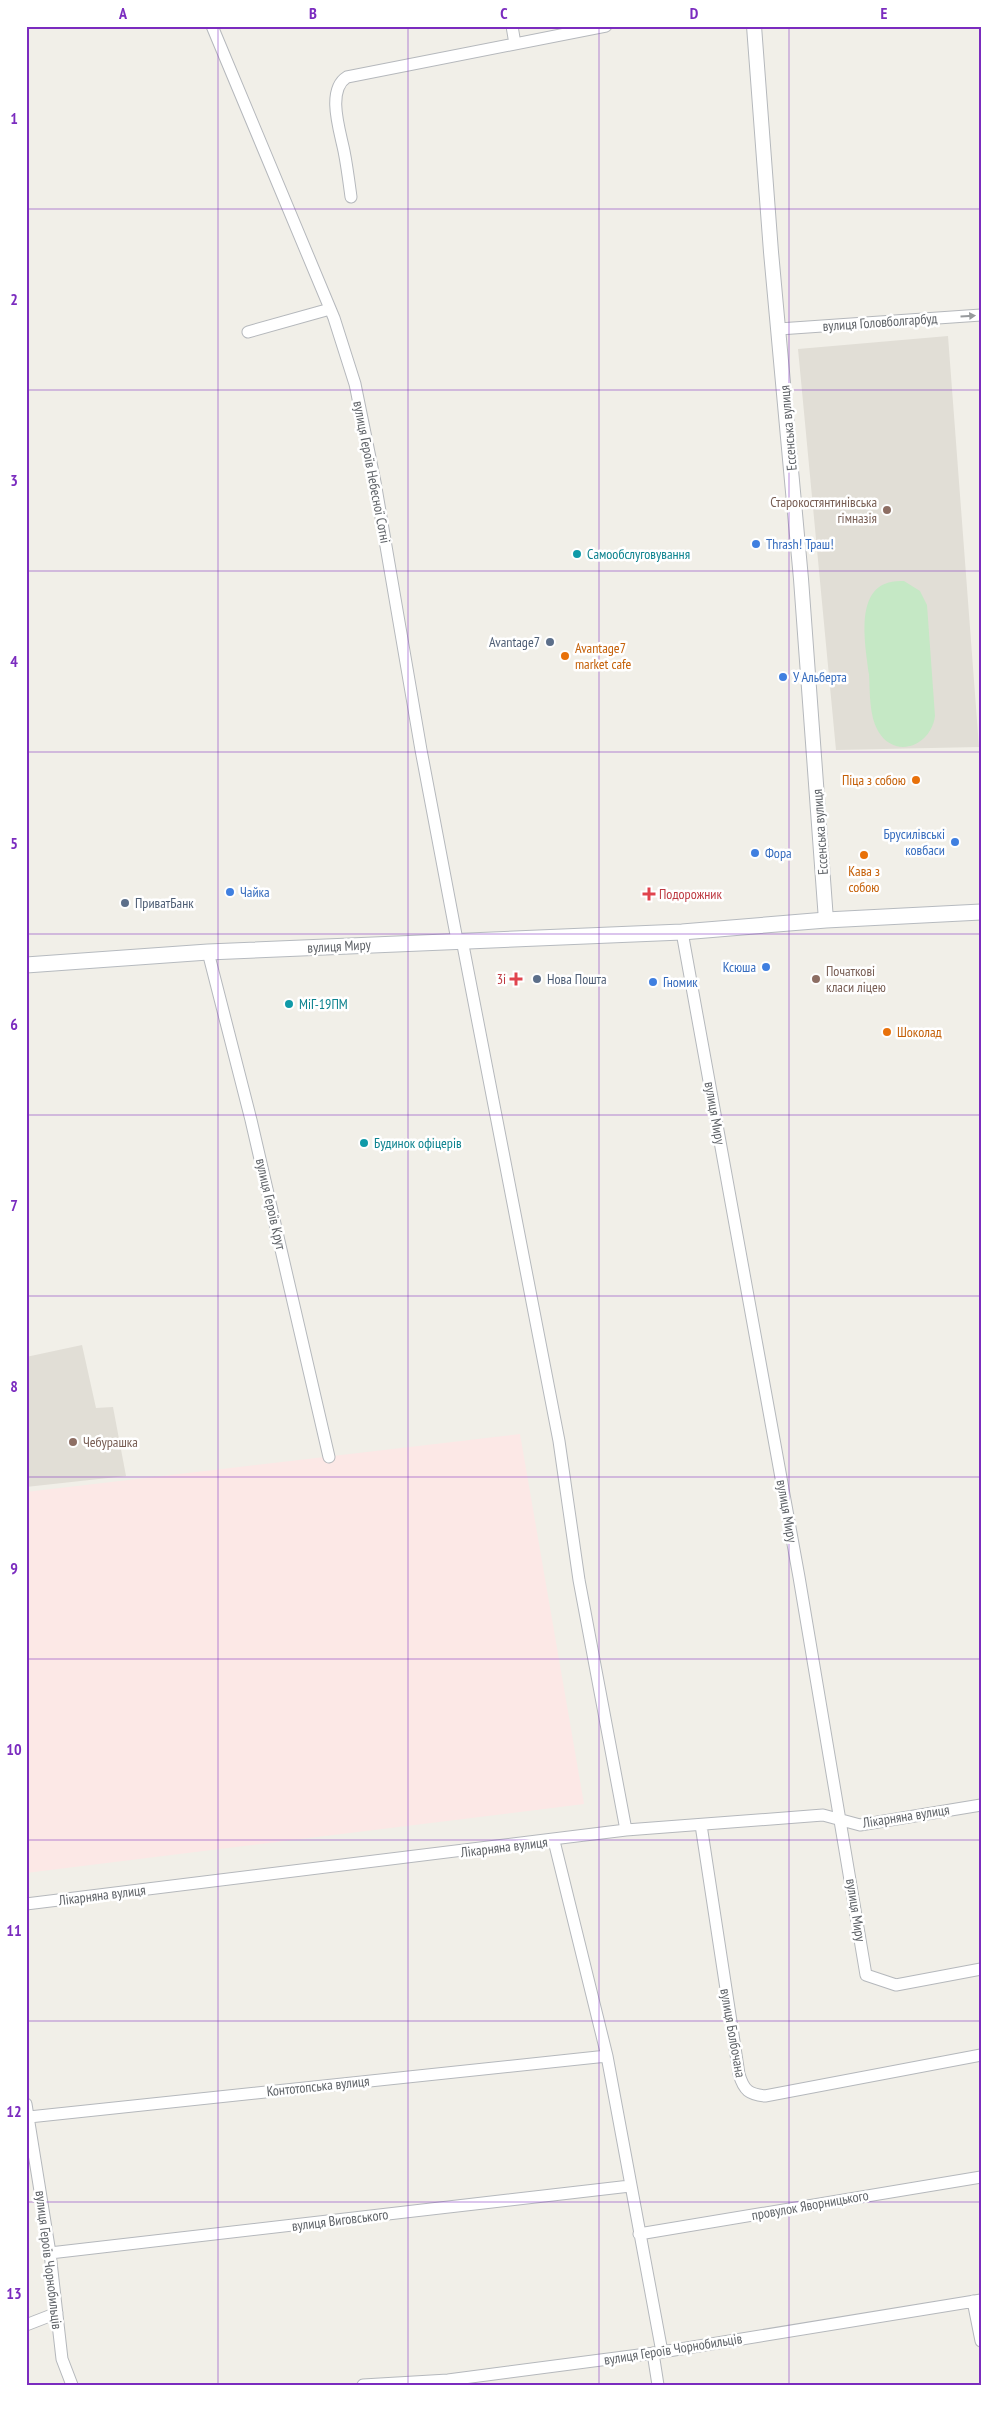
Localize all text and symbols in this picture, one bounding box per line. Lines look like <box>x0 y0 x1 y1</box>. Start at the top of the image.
text: A <box>118 3 128 23</box>
text: B <box>309 3 317 23</box>
text: C <box>500 3 508 23</box>
text: D <box>690 3 699 23</box>
text: E <box>881 3 888 23</box>
text: 1 <box>10 108 18 128</box>
text: 2 <box>10 289 18 309</box>
street label: вулиця Головболгарбуд <box>822 309 938 335</box>
one-way arrow <box>960 312 976 320</box>
street label: Ессенська вулиця <box>775 384 801 472</box>
street label: вулиця Героїв Небесної Сотні <box>349 399 395 545</box>
text: 3 <box>10 470 18 490</box>
place label: Старокостянтинівська гімназія <box>770 493 877 527</box>
marker: Старокостянтинівська гімназія <box>881 504 893 516</box>
place label: Thrash! Траш! <box>766 535 834 553</box>
marker: Thrash! Траш! <box>750 538 762 550</box>
place label: Самообслуговування <box>587 545 690 563</box>
marker: Самообслуговування <box>571 548 583 560</box>
place label: Avantage7 <box>489 633 540 651</box>
marker: Avantage7 <box>544 636 556 648</box>
place label: Avantage7 market cafe <box>575 639 632 673</box>
marker: Avantage7 market cafe <box>559 650 571 662</box>
text: 4 <box>10 651 18 671</box>
place label: У Альберта <box>793 668 847 686</box>
marker: У Альберта <box>777 671 789 683</box>
place label: Піца з собою <box>842 771 906 789</box>
marker: Піца з собою <box>910 774 922 786</box>
street label: Ессенська вулиця <box>808 789 832 875</box>
place label: Брусилівські ковбаси <box>883 825 945 859</box>
text: 5 <box>10 833 18 853</box>
marker: Брусилівські ковбаси <box>949 836 961 848</box>
place label: Фора <box>765 844 792 862</box>
marker: Фора <box>749 847 761 859</box>
marker: Кава з собою <box>858 849 870 861</box>
place label: Кава з собою <box>848 862 880 896</box>
place label: Чайка <box>240 883 270 901</box>
place label: Подорожник <box>659 885 722 903</box>
marker: Чайка <box>224 886 236 898</box>
marker: Подорожник <box>643 888 655 900</box>
place label: ПриватБанк <box>135 894 194 912</box>
marker: ПриватБанк <box>119 897 131 909</box>
street label: вулиця Миру <box>307 935 372 957</box>
place label: Ксюша <box>723 958 756 976</box>
marker: Ксюша <box>760 961 772 973</box>
place label: Початкові класи ліцею <box>826 962 886 996</box>
place label: 3і <box>497 970 506 988</box>
place label: Нова Пошта <box>547 970 607 988</box>
marker: 3і <box>510 973 522 985</box>
marker: Нова Пошта <box>531 973 543 985</box>
place label: Гномик <box>663 973 698 991</box>
marker: Початкові класи ліцею <box>810 973 822 985</box>
marker: Гномик <box>647 976 659 988</box>
place label: МіГ-19ПМ <box>299 995 348 1013</box>
marker: МіГ-19ПМ <box>283 998 295 1010</box>
text: 6 <box>10 1014 18 1034</box>
place label: Шоколад <box>897 1023 942 1041</box>
marker: Шоколад <box>881 1026 893 1038</box>
street label: вулиця Миру <box>701 1080 729 1147</box>
place label: Будинок офіцерів <box>374 1134 462 1152</box>
marker: Будинок офіцерів <box>358 1137 370 1149</box>
street label: вулиця Героїв Крут <box>252 1157 290 1252</box>
text: 7 <box>10 1195 18 1215</box>
text: 8 <box>10 1376 18 1396</box>
place label: Чебурашка <box>83 1433 138 1451</box>
marker: Чебурашка <box>67 1436 79 1448</box>
street label: вулиця Миру <box>773 1478 801 1545</box>
text: 9 <box>10 1558 18 1578</box>
text: 10 <box>6 1739 22 1759</box>
street label: Лікарняна вулиця <box>860 1800 951 1832</box>
street label: Лікарняна вулиця <box>458 1833 549 1861</box>
street label: вулиця Миру <box>842 1877 870 1943</box>
street label: Лікарняна вулиця <box>56 1881 147 1909</box>
text: 11 <box>6 1920 22 1940</box>
street label: вулиця Болбочана <box>716 1987 750 2079</box>
street label: Контотопська вулиця <box>266 2072 370 2100</box>
text: 12 <box>6 2101 22 2121</box>
street label: провулок Яворницького <box>750 2186 870 2224</box>
street label: вулиця Героїв Чорнобильців <box>32 2190 66 2331</box>
street label: вулиця Виговського <box>291 2205 389 2235</box>
text: 13 <box>6 2283 22 2303</box>
street label: вулиця Героїв Чорнобильців <box>603 2329 744 2369</box>

